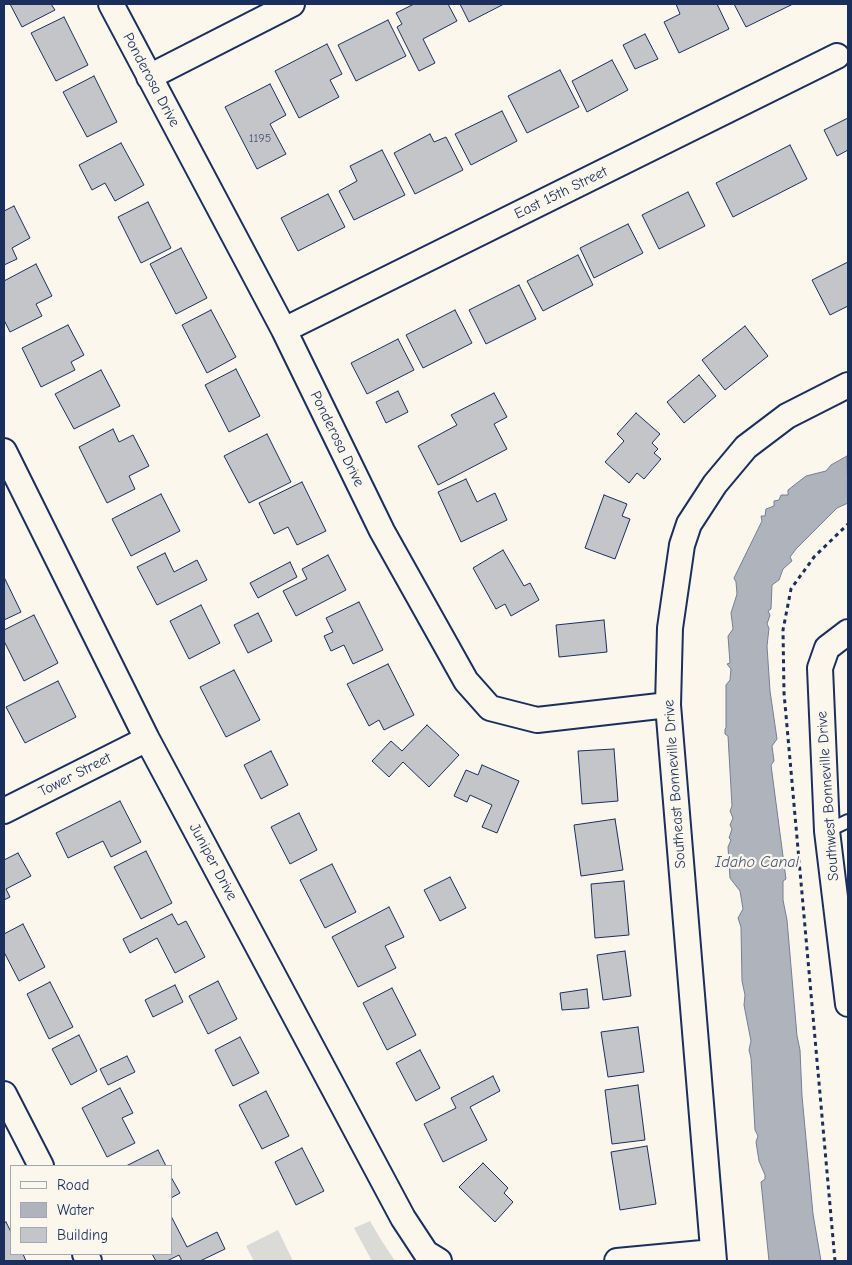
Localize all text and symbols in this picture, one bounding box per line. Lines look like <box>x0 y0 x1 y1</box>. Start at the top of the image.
street label: Ponderosa Drive <box>119 30 183 130</box>
house number: 1195 <box>249 132 271 146</box>
street label: East 15th Street <box>512 163 610 223</box>
street label: Ponderosa Drive <box>306 388 368 490</box>
street label: Southeast Bonneville Drive <box>660 699 690 869</box>
street label: Southwest Bonneville Drive <box>813 710 843 882</box>
street label: Tower Street <box>36 749 114 801</box>
street label: Juniper Drive <box>185 820 241 904</box>
water label: Idaho Canal <box>715 852 799 872</box>
legend <box>10 1165 172 1255</box>
text: Road <box>57 1176 89 1194</box>
text: Water <box>57 1201 94 1219</box>
text: Building <box>57 1226 108 1244</box>

